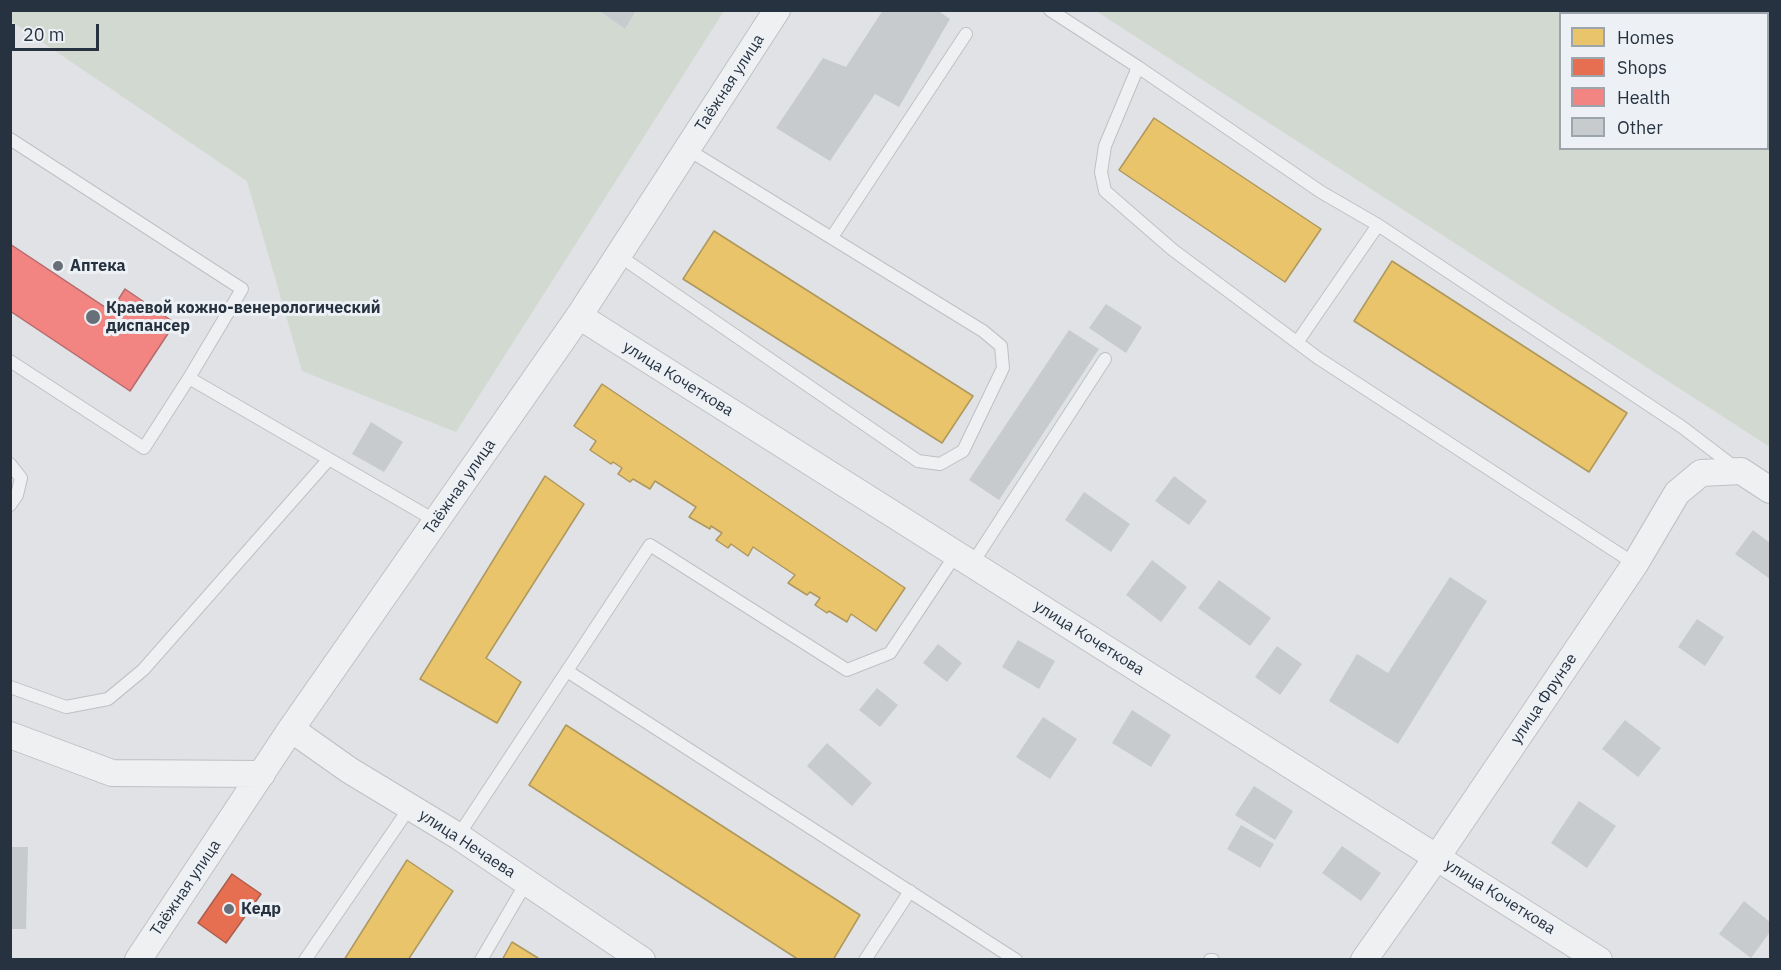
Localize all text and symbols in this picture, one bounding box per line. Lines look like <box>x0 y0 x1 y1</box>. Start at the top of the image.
scale bar <box>15 12 102 50</box>
legend <box>1559 12 1769 150</box>
text: 20 m <box>23 23 65 46</box>
text: Homes <box>1617 26 1674 49</box>
street label: Таёжная улица <box>691 31 769 135</box>
text: Shops <box>1617 56 1667 79</box>
text: Health <box>1617 86 1671 109</box>
text: Other <box>1617 116 1663 139</box>
place label: Аптека <box>70 256 126 276</box>
marker: Аптека <box>51 259 65 273</box>
place label: Краевой кожно-венерологический диспансер <box>106 298 381 336</box>
marker: Краевой кожно-венерологический диспансер <box>84 308 102 326</box>
street label: улица Кочеткова <box>619 337 737 421</box>
street label: Таёжная улица <box>420 436 500 538</box>
street label: улица Кочеткова <box>1030 596 1148 680</box>
street label: улица Фрунзе <box>1507 650 1581 748</box>
street label: улица Нечаева <box>415 806 519 882</box>
street label: Таёжная улица <box>147 836 225 940</box>
street label: улица Кочеткова <box>1441 855 1559 939</box>
place label: Кедр <box>241 899 281 919</box>
marker: Кедр <box>222 902 236 916</box>

